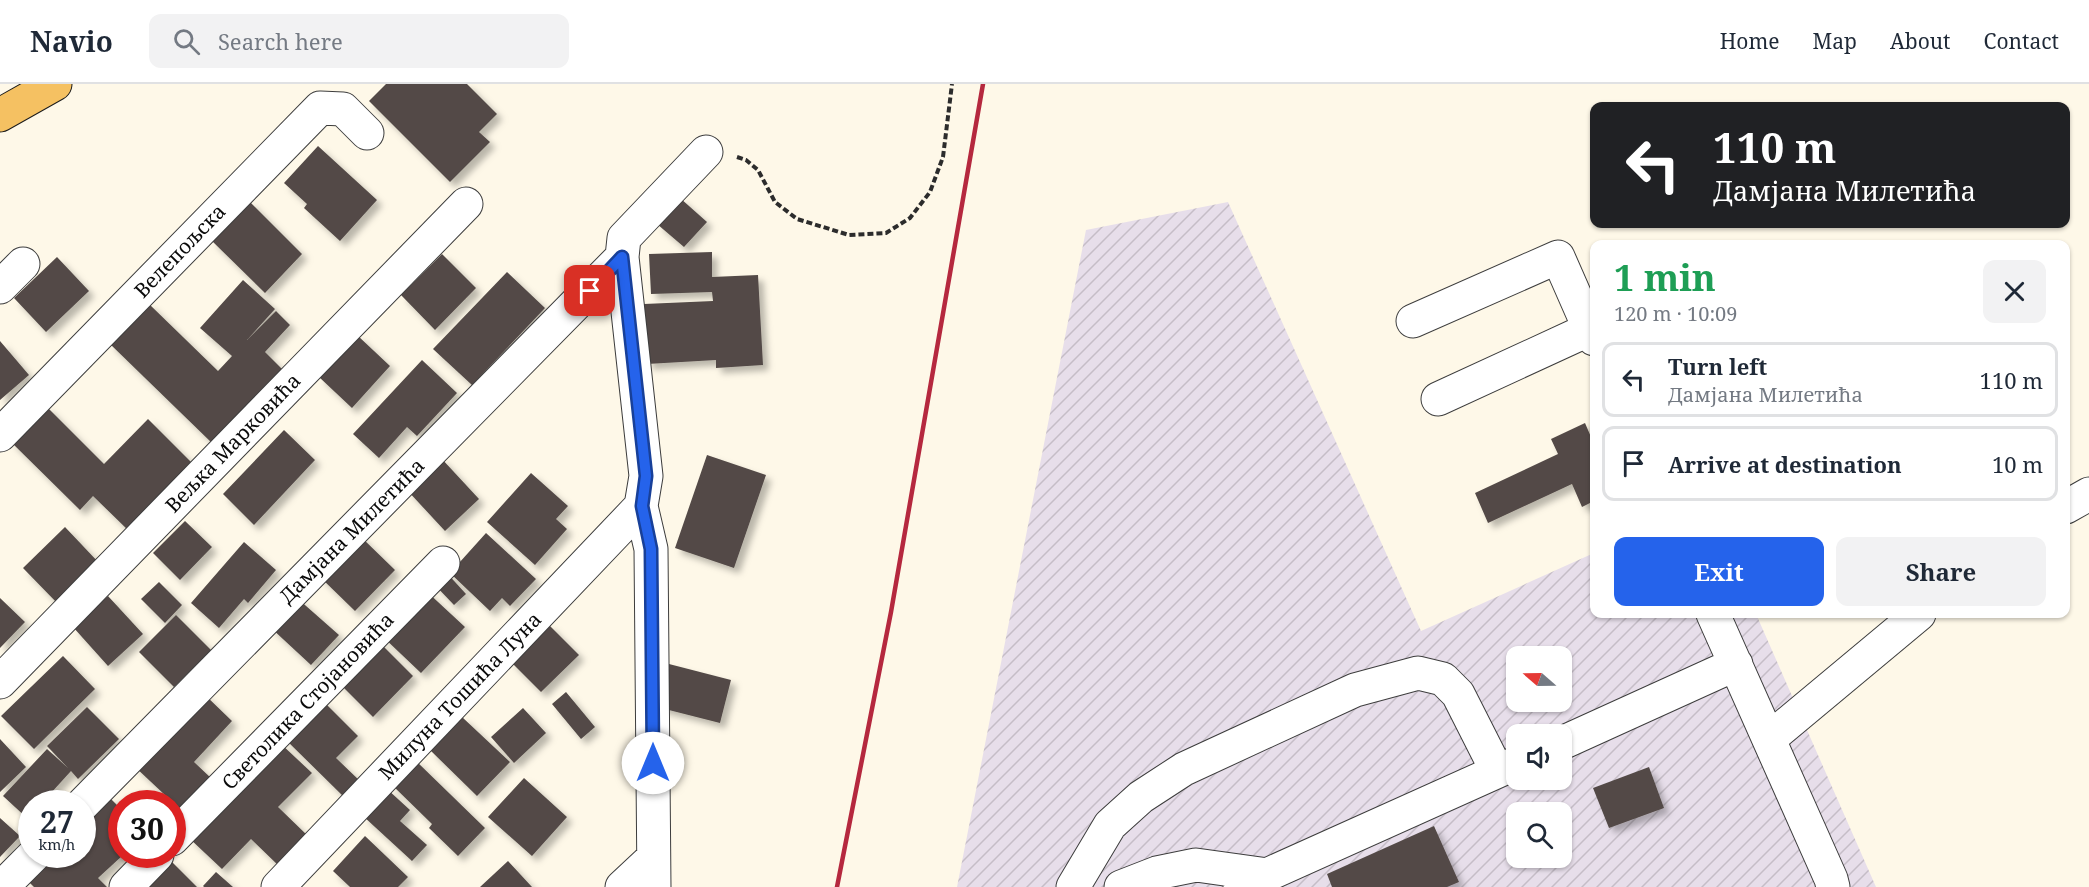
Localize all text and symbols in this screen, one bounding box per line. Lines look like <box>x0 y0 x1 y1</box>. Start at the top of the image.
search box <box>149 14 569 68</box>
text: Navio <box>30 22 113 60</box>
icon: search <box>170 25 203 58</box>
text: Search here <box>218 26 343 56</box>
text: Home <box>1720 27 1780 55</box>
text: Map <box>1813 27 1857 55</box>
text: About <box>1890 27 1951 55</box>
text: Contact <box>1984 27 2059 55</box>
text: 110 m <box>1713 118 1837 175</box>
icon: left <box>1614 126 1692 204</box>
text: Дамјана Милетића <box>1713 172 1976 209</box>
street label: Велепољска <box>128 198 231 303</box>
text: 1 min <box>1614 253 1716 302</box>
button: close <box>1983 260 2046 323</box>
pin <box>564 265 615 316</box>
icon: arrive <box>573 274 606 307</box>
text: 120 m · 10:09 <box>1614 300 1737 327</box>
text: Turn left <box>1668 351 1767 381</box>
icon: left <box>1617 363 1650 396</box>
text: 110 m <box>1980 365 2043 395</box>
street label: Вељка Марковића <box>159 367 306 518</box>
text: Дамјана Милетића <box>1668 381 1863 408</box>
icon: arrive <box>1617 447 1650 480</box>
text: Arrive at destination <box>1668 449 1902 479</box>
text: 10 m <box>1992 449 2043 479</box>
street label: Дамјана Милетића <box>273 452 430 609</box>
button: Exit <box>1614 537 1824 606</box>
button: Share <box>1836 537 2046 606</box>
street label: Светолика Стојановића <box>216 606 400 795</box>
street label: Милуна Тошића Луна <box>372 606 547 785</box>
north arrow <box>1506 646 1572 712</box>
map controls <box>1506 646 1572 868</box>
button: sound <box>1506 724 1572 790</box>
position arrow <box>621 731 685 795</box>
speed limit sign: 30 <box>108 790 186 868</box>
text: 27 <box>40 801 74 842</box>
button: search <box>1506 802 1572 868</box>
text: km/h <box>39 834 75 854</box>

